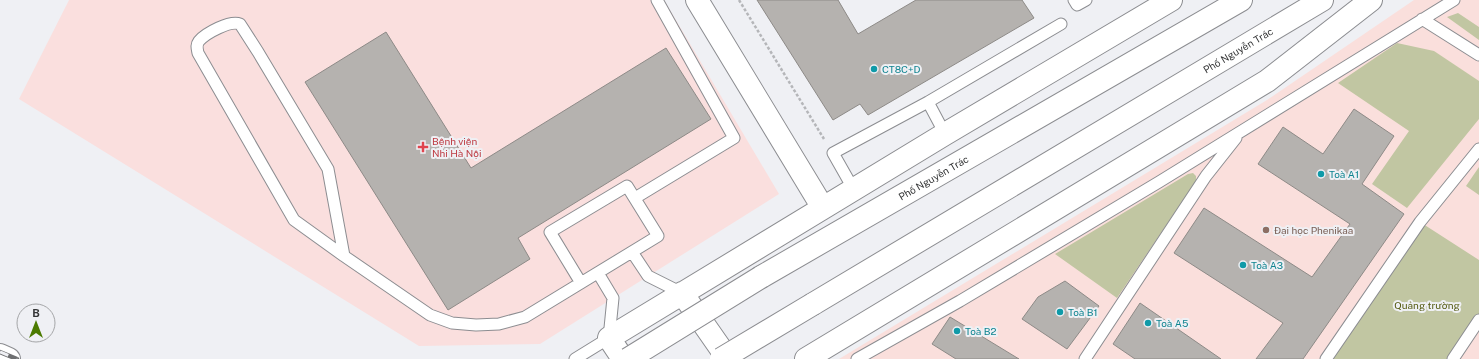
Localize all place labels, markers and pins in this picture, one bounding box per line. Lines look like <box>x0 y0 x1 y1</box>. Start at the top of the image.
place label: CT8C+D <box>882 63 921 75</box>
marker: CT8C+D <box>869 64 879 74</box>
place label: Bệnh viện Nhi Hà Nội <box>432 135 481 159</box>
marker: Bệnh viện Nhi Hà Nội <box>417 141 429 153</box>
place label: Toà A1 <box>1329 168 1359 180</box>
marker: Toà A1 <box>1316 169 1326 179</box>
place label: Đại học Phenikaa <box>1274 224 1353 236</box>
marker: Đại học Phenikaa <box>1261 225 1271 235</box>
place label: Toà A3 <box>1251 259 1283 271</box>
marker: Toà A3 <box>1238 260 1248 270</box>
place label: Toà B1 <box>1068 306 1098 318</box>
marker: Toà B1 <box>1055 307 1065 317</box>
place label: Toà A5 <box>1156 317 1188 329</box>
marker: Toà A5 <box>1143 318 1153 328</box>
place label: Toà B2 <box>965 325 996 337</box>
marker: Toà B2 <box>952 326 962 336</box>

